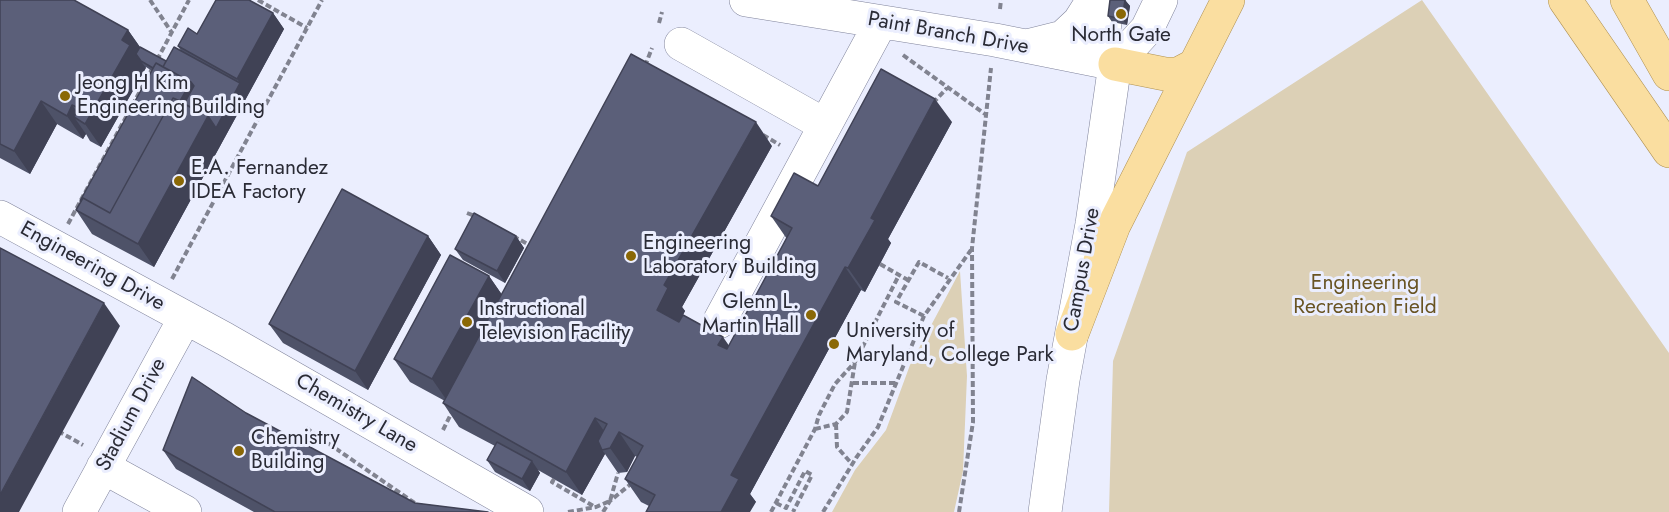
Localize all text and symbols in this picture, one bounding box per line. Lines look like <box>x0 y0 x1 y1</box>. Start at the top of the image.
street label: Paint Branch Drive <box>866 7 1030 61</box>
marker: North Gate <box>1114 7 1128 21</box>
place label: North Gate <box>1071 23 1171 49</box>
place label: Jeong H Kim Engineering Building <box>77 71 265 121</box>
marker: Jeong H Kim Engineering Building <box>58 89 72 103</box>
place label: E.A. Fernandez IDEA Factory <box>191 156 328 206</box>
marker: E.A. Fernandez IDEA Factory <box>172 174 186 188</box>
street label: Campus Drive <box>1060 206 1106 334</box>
street label: Engineering Drive <box>15 217 169 317</box>
place label: Engineering Laboratory Building <box>643 231 817 281</box>
marker: Engineering Laboratory Building <box>624 249 638 263</box>
park label: Engineering Recreation Field <box>1293 271 1437 321</box>
place label: Glenn L. Martin Hall <box>702 290 799 340</box>
place label: Instructional Television Facility <box>479 297 630 347</box>
marker: Glenn L. Martin Hall <box>804 308 818 322</box>
marker: Instructional Television Facility <box>460 315 474 329</box>
place label: University of Maryland, College Park <box>846 319 1054 369</box>
marker: University of Maryland, College Park <box>827 337 841 351</box>
street label: Stadium Drive <box>92 354 172 476</box>
street label: Chemistry Lane <box>291 369 421 459</box>
place label: Chemistry Building <box>251 426 340 476</box>
marker: Chemistry Building <box>232 444 246 458</box>

